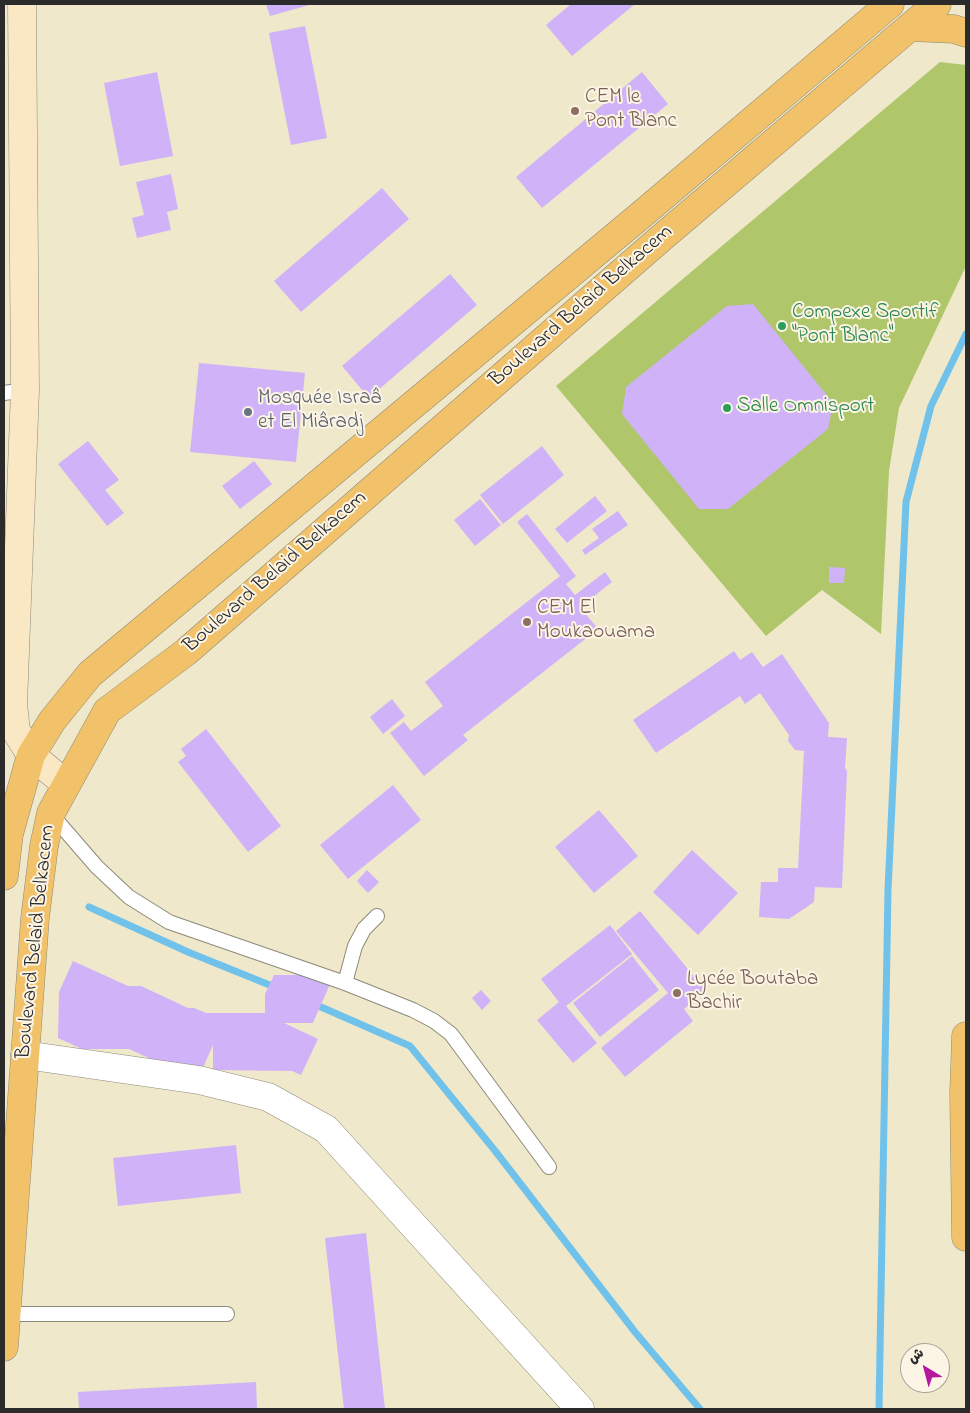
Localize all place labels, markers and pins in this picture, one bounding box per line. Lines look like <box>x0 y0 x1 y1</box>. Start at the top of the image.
place label: CEM le Pont Blanc <box>585 86 677 136</box>
marker: CEM le Pont Blanc <box>569 105 581 117</box>
place label: Compexe Sportif "Pont Blanc" <box>792 301 939 351</box>
marker: Compexe Sportif "Pont Blanc" <box>776 320 788 332</box>
place label: Mosquée Israâ et El Miâradj <box>258 387 382 437</box>
place label: Salle Omnisport <box>737 395 874 421</box>
marker: Salle Omnisport <box>721 402 733 414</box>
marker: Mosquée Israâ et El Miâradj <box>242 406 254 418</box>
place label: CEM El Moukaouama <box>537 597 655 647</box>
marker: CEM El Moukaouama <box>521 616 533 628</box>
place label: Lycée Boutaba Bachir <box>687 968 818 1018</box>
marker: Lycée Boutaba Bachir <box>671 987 683 999</box>

